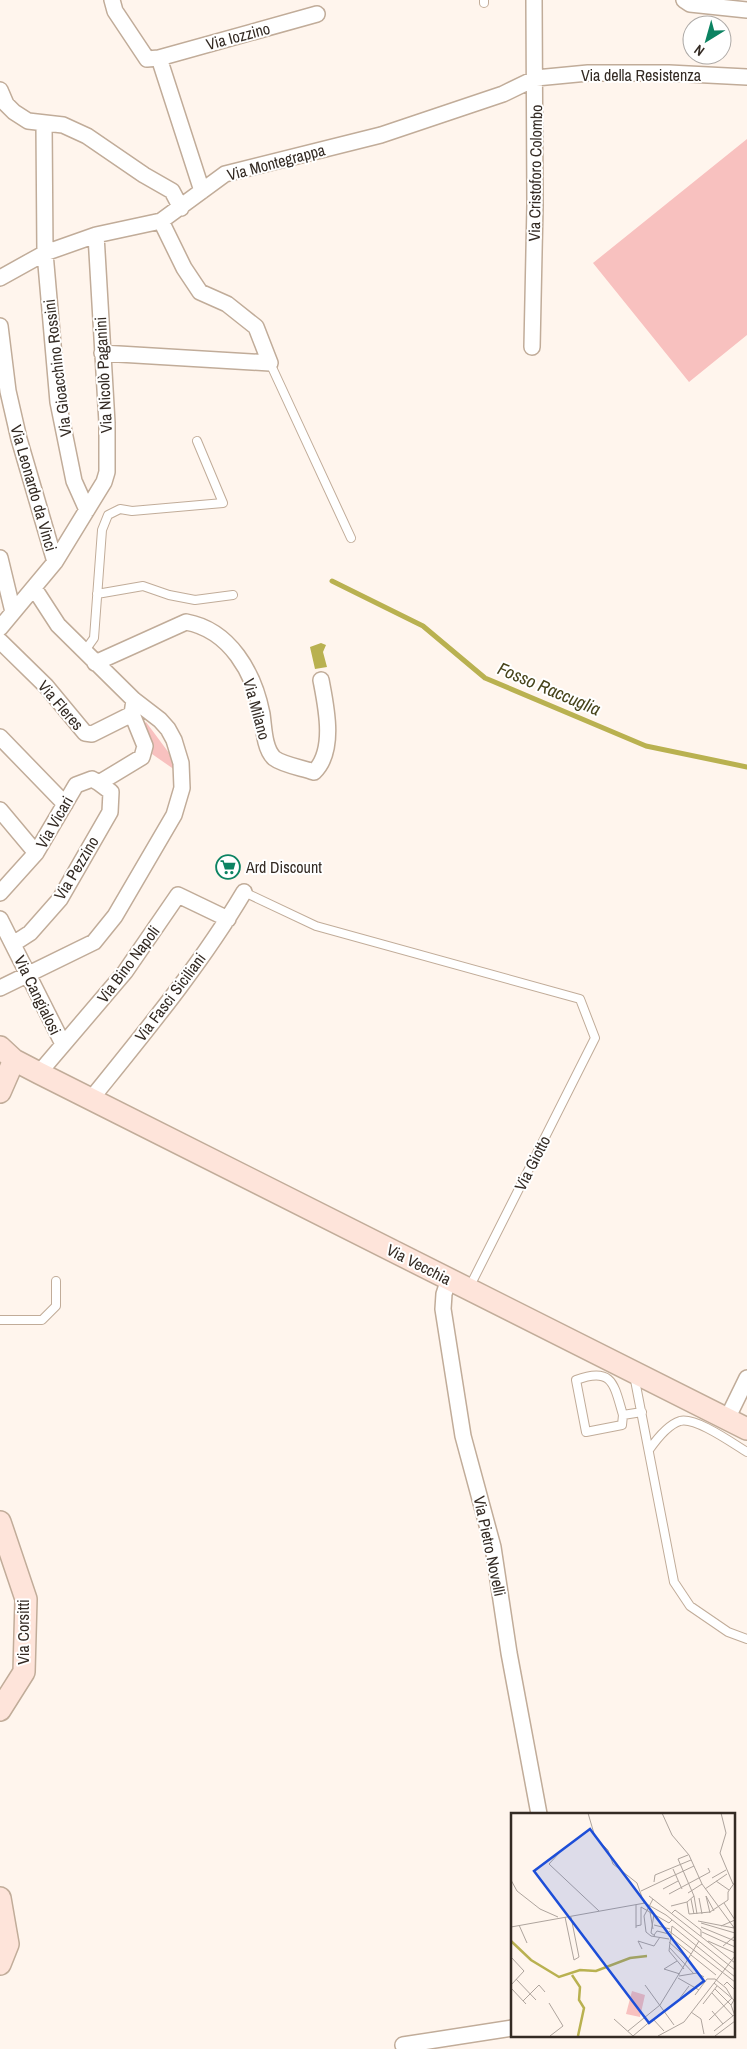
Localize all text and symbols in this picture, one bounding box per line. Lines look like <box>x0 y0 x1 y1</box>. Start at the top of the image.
north arrow <box>682 15 732 65</box>
street label: Via Iozzino <box>204 17 272 55</box>
text: N <box>690 41 708 60</box>
street label: Via della Resistenza <box>581 64 702 86</box>
street label: Via Cristoforo Colombo <box>523 104 547 242</box>
street label: Via Montegrappa <box>225 138 328 186</box>
street label: Via Gioacchino Rossini <box>38 298 76 438</box>
street label: Via Nicolò Paganini <box>89 316 117 434</box>
street label: Via Leonardo da Vinci <box>5 422 63 554</box>
water label: Fosso Raccuglia <box>494 656 604 721</box>
street label: Via Fleres <box>33 675 89 735</box>
street label: Via Milano <box>238 676 276 742</box>
street label: Via Vicari <box>30 792 78 852</box>
street label: Via Pezzino <box>48 832 104 904</box>
supermarket icon: Ard Discount <box>215 854 241 880</box>
place label: Ard Discount <box>245 856 322 878</box>
street label: Via Bino Napoli <box>92 921 164 1007</box>
street label: Via Fasci Siciliani <box>129 948 211 1046</box>
street label: Via Cangialosi <box>9 952 67 1038</box>
street label: Via Giotto <box>509 1132 555 1194</box>
street label: Via Vecchia <box>383 1238 456 1290</box>
street label: Via Pietro Novelli <box>469 1494 511 1598</box>
street label: Via Corsitti <box>12 1599 34 1665</box>
inset map <box>511 1813 734 2036</box>

